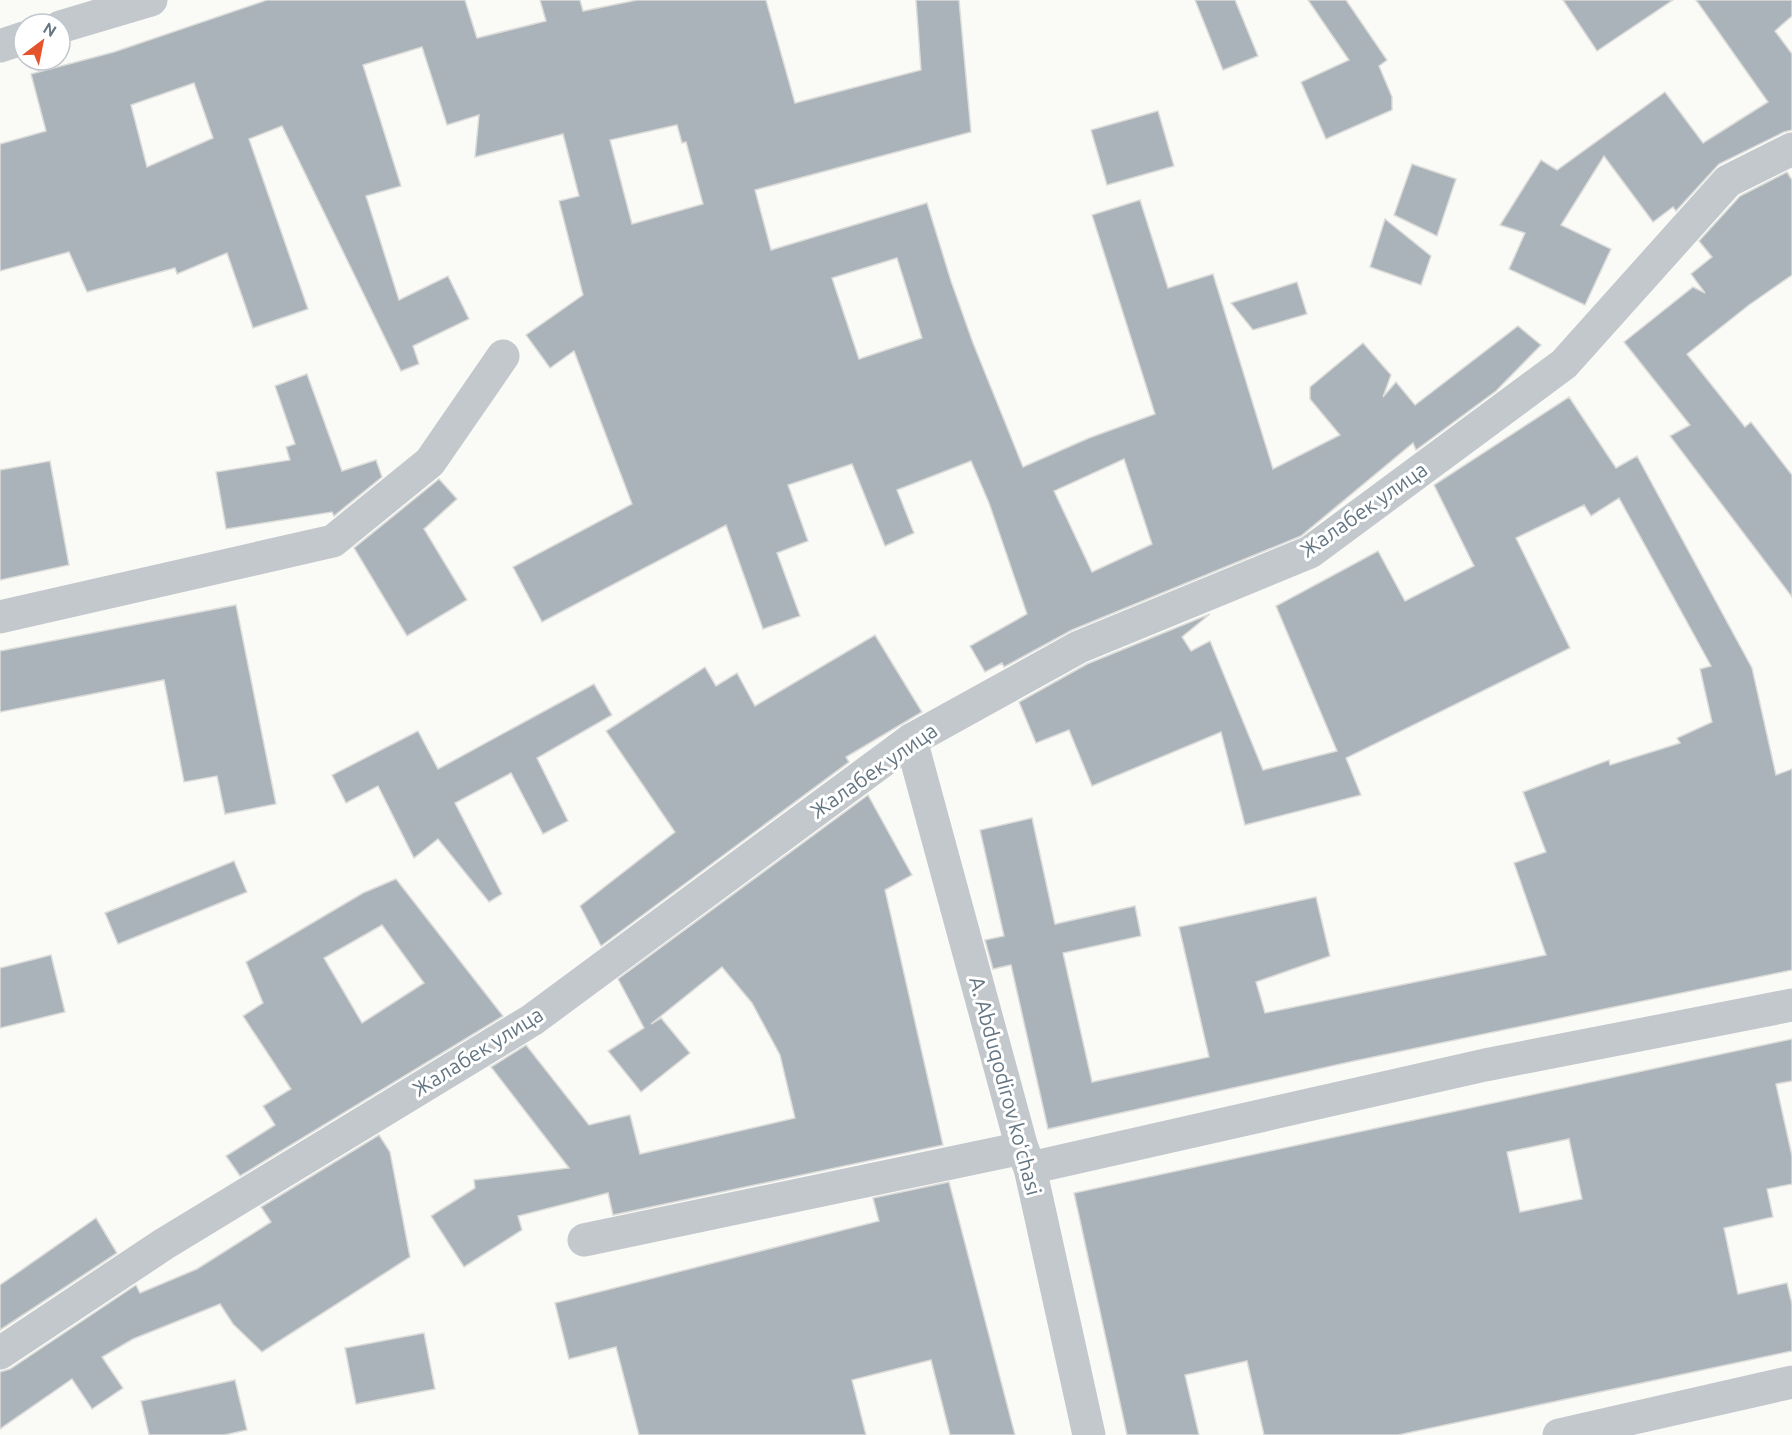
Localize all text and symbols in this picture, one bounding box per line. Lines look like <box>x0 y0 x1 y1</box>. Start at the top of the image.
north arrow <box>12 12 72 72</box>
text: N <box>40 18 60 40</box>
street label: Жалабек улица <box>1296 457 1431 562</box>
street label: Жалабек улица <box>806 718 941 823</box>
street label: A. Abduqodirov koʻchasi <box>965 974 1047 1198</box>
street label: Жалабек улица <box>408 1002 547 1101</box>

